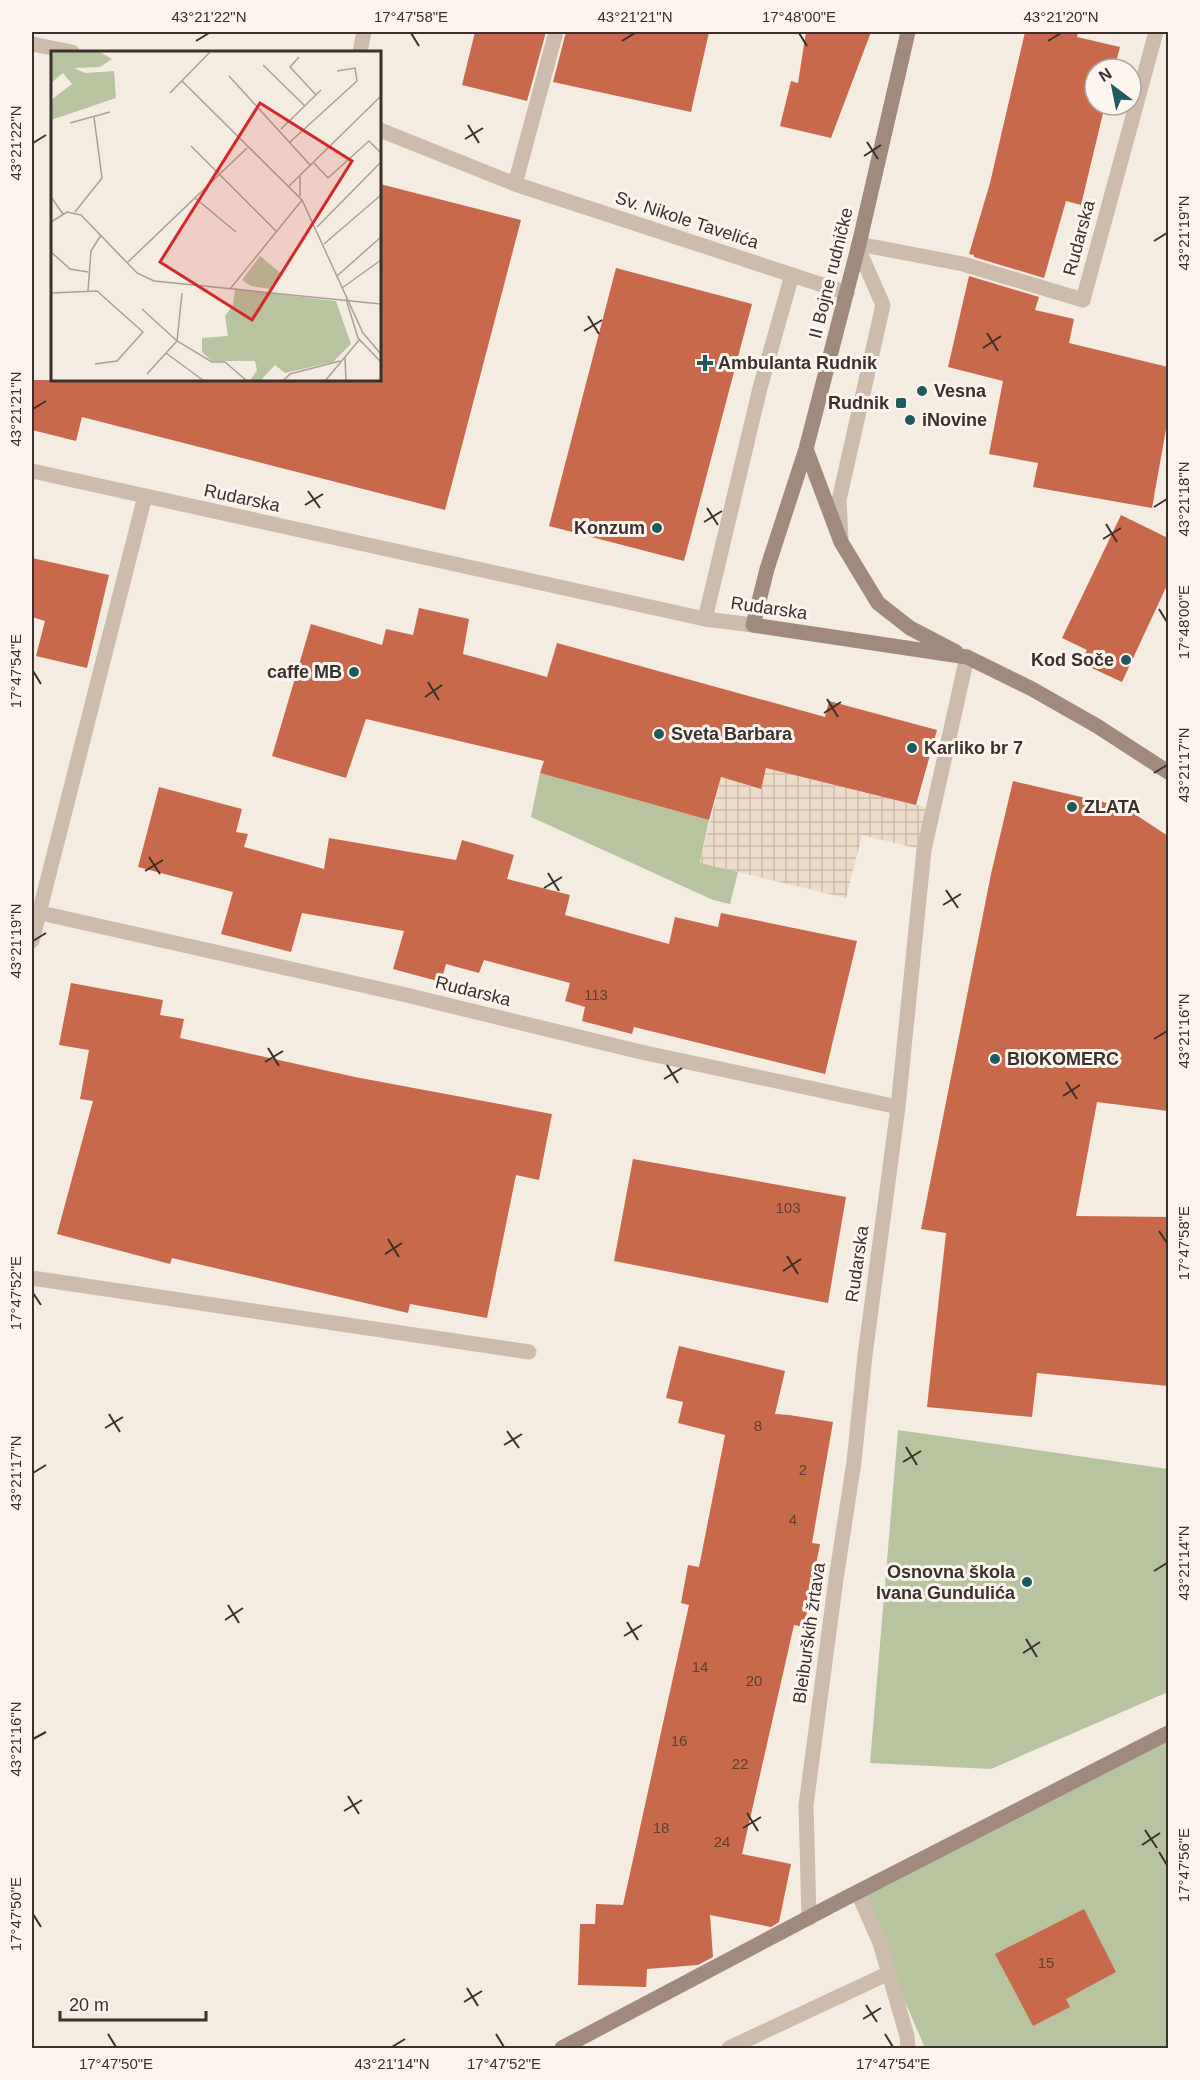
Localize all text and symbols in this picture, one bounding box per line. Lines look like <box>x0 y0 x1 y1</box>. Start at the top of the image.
text: 43°21'22"N <box>171 8 247 25</box>
text: 17°47'58"E <box>374 8 448 25</box>
text: 43°21'21"N <box>597 8 673 25</box>
text: 17°48'00"E <box>762 8 836 25</box>
text: 43°21'20"N <box>1023 8 1099 25</box>
inset map <box>51 51 381 381</box>
north arrow <box>1083 57 1143 117</box>
text: N <box>1096 64 1115 85</box>
text: 43°21'22"N <box>7 105 24 181</box>
street label: Sv. Nikole Tavelića <box>613 187 762 253</box>
text: 43°21'19"N <box>1175 195 1192 271</box>
street label: Rudarska <box>1059 197 1099 278</box>
street label: II Bojne rudničke <box>805 206 857 340</box>
place label: Ambulanta Rudnik <box>718 353 878 373</box>
marker: Ambulanta Rudnik <box>696 354 714 372</box>
text: 43°21'21"N <box>7 371 24 447</box>
place label: Vesna <box>934 381 987 401</box>
marker: Vesna <box>915 384 929 398</box>
place label: Rudnik <box>828 393 890 413</box>
marker: Rudnik <box>894 396 908 410</box>
place label: iNovine <box>922 410 987 430</box>
marker: iNovine <box>903 413 917 427</box>
text: 43°21'18"N <box>1175 461 1192 537</box>
street label: Rudarska <box>202 480 283 516</box>
place label: Konzum <box>574 518 645 538</box>
marker: Konzum <box>650 521 664 535</box>
text: 17°48'00"E <box>1175 585 1192 659</box>
street label: Rudarska <box>729 593 810 623</box>
text: 17°47'54"E <box>7 634 24 708</box>
place label: Kod Soče <box>1031 650 1114 670</box>
marker: Kod Soče <box>1119 653 1133 667</box>
place label: caffe MB <box>267 662 342 682</box>
marker: caffe MB <box>347 665 361 679</box>
place label: Sveta Barbara <box>671 724 793 744</box>
marker: Sveta Barbara <box>652 727 666 741</box>
text: 43°21'17"N <box>1175 727 1192 803</box>
place label: Karliko br 7 <box>924 738 1023 758</box>
marker: Karliko br 7 <box>905 741 919 755</box>
place label: ZLATA <box>1084 797 1140 817</box>
marker: ZLATA <box>1065 800 1079 814</box>
text: 43°21'19"N <box>7 903 24 979</box>
street label: Rudarska <box>433 972 514 1010</box>
house number: 113 <box>584 986 608 1003</box>
text: 43°21'16"N <box>1175 993 1192 1069</box>
place label: BIOKOMERC <box>1007 1049 1119 1069</box>
marker: BIOKOMERC <box>988 1052 1002 1066</box>
house number: 103 <box>775 1199 801 1216</box>
text: 17°47'58"E <box>1175 1206 1192 1280</box>
street label: Rudarska <box>842 1223 872 1304</box>
text: 17°47'52"E <box>7 1256 24 1330</box>
house number: 8 <box>754 1417 762 1434</box>
text: 43°21'17"N <box>7 1435 24 1511</box>
house number: 2 <box>799 1461 807 1478</box>
house number: 4 <box>789 1511 797 1528</box>
text: 43°21'14"N <box>1175 1525 1192 1601</box>
street label: Bleiburških žrtava <box>789 1560 829 1705</box>
place label: Osnovna škola Ivana Gundulića <box>876 1562 1016 1603</box>
marker: Osnovna škola Ivana Gundulića <box>1020 1575 1034 1589</box>
house number: 14 <box>692 1658 708 1675</box>
house number: 20 <box>746 1672 762 1689</box>
text: 43°21'16"N <box>7 1701 24 1777</box>
house number: 16 <box>671 1732 687 1749</box>
house number: 22 <box>732 1755 748 1772</box>
house number: 18 <box>653 1819 669 1836</box>
text: 17°47'56"E <box>1175 1828 1192 1902</box>
house number: 24 <box>714 1833 730 1850</box>
text: 17°47'50"E <box>7 1877 24 1951</box>
house number: 15 <box>1038 1954 1054 1971</box>
scale bar <box>60 1984 206 2022</box>
text: 20 m <box>69 1995 109 2015</box>
text: 17°47'50"E <box>79 2055 153 2072</box>
text: 43°21'14"N <box>354 2055 430 2072</box>
text: 17°47'52"E <box>467 2055 541 2072</box>
text: 17°47'54"E <box>856 2055 930 2072</box>

